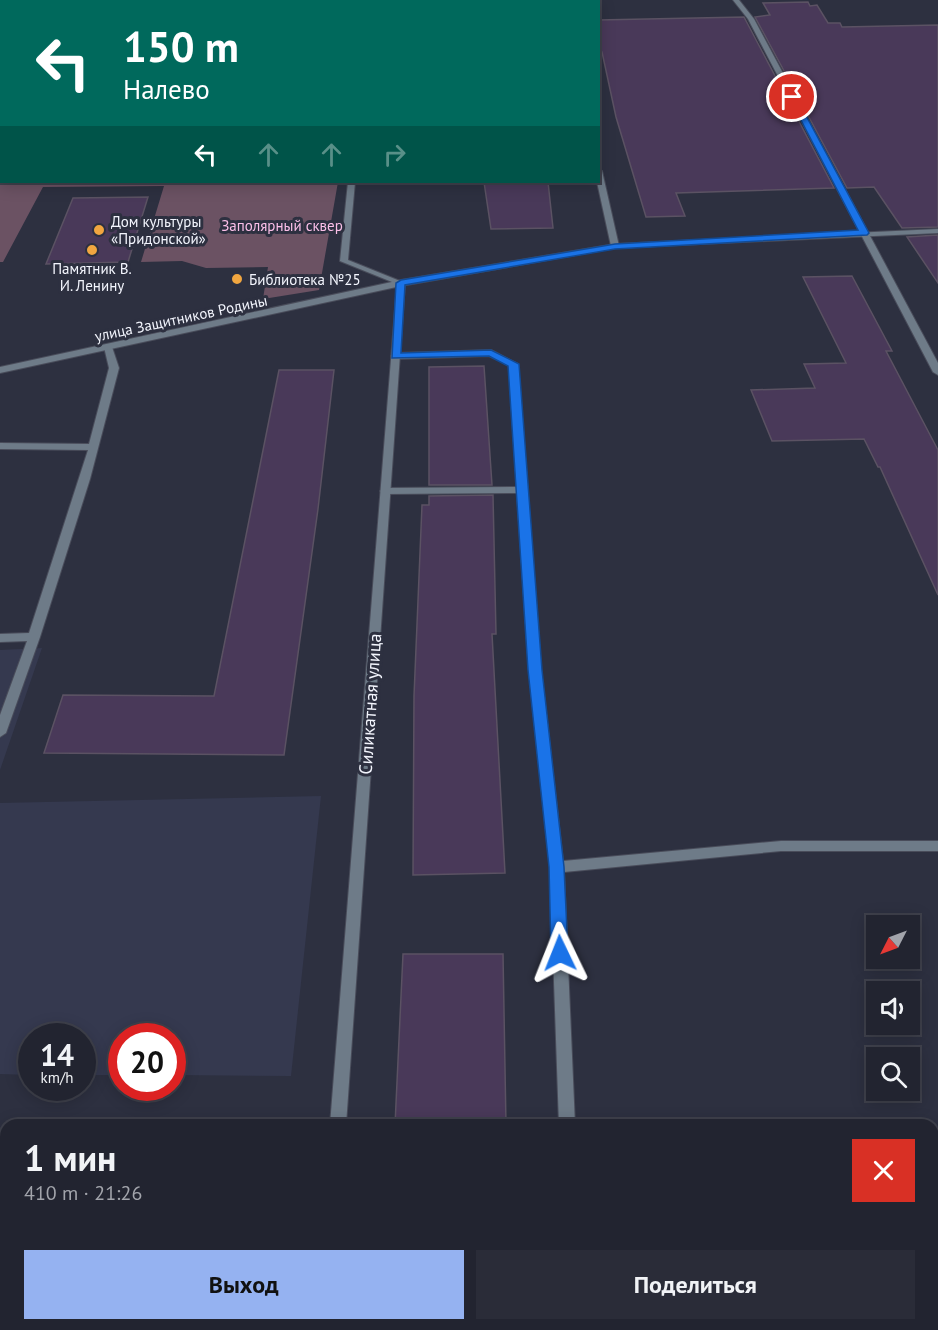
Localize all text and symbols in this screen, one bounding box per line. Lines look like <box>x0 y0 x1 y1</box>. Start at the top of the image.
text: 150 m <box>123 19 239 74</box>
icon: left <box>24 24 102 102</box>
pin <box>766 71 817 122</box>
text: Налево <box>123 72 210 106</box>
icon: arrive <box>775 80 808 113</box>
icon: left <box>189 138 222 171</box>
icon: ahead <box>252 138 285 171</box>
icon: ahead <box>315 138 348 171</box>
icon: right <box>378 138 411 171</box>
place label: Дом культуры «Придонской» <box>111 212 206 248</box>
park label: Заполярный сквер <box>221 216 343 235</box>
marker: Дом культуры «Придонской» <box>92 223 106 237</box>
marker: Памятник В. И. Ленину <box>85 243 99 257</box>
place label: Памятник В. И. Ленину <box>52 259 132 295</box>
place label: Библиотека №25 <box>249 270 361 289</box>
marker: Библиотека №25 <box>230 272 244 286</box>
street label: улица Защитников Родины <box>93 290 269 346</box>
street label: Силикатная улица <box>354 633 386 775</box>
north arrow <box>866 915 920 969</box>
map controls <box>866 915 920 1101</box>
position arrow <box>528 921 592 985</box>
button: sound <box>866 981 920 1035</box>
speed limit sign: 20 <box>108 1023 186 1101</box>
text: 14 <box>40 1035 74 1074</box>
button: search <box>866 1047 920 1101</box>
text: km/h <box>41 1068 73 1087</box>
text: 1 мин <box>24 1134 116 1181</box>
button: close <box>852 1139 915 1202</box>
text: 410 m · 21:26 <box>24 1180 142 1206</box>
button: Выход <box>24 1250 464 1319</box>
button: Поделиться <box>476 1250 915 1319</box>

